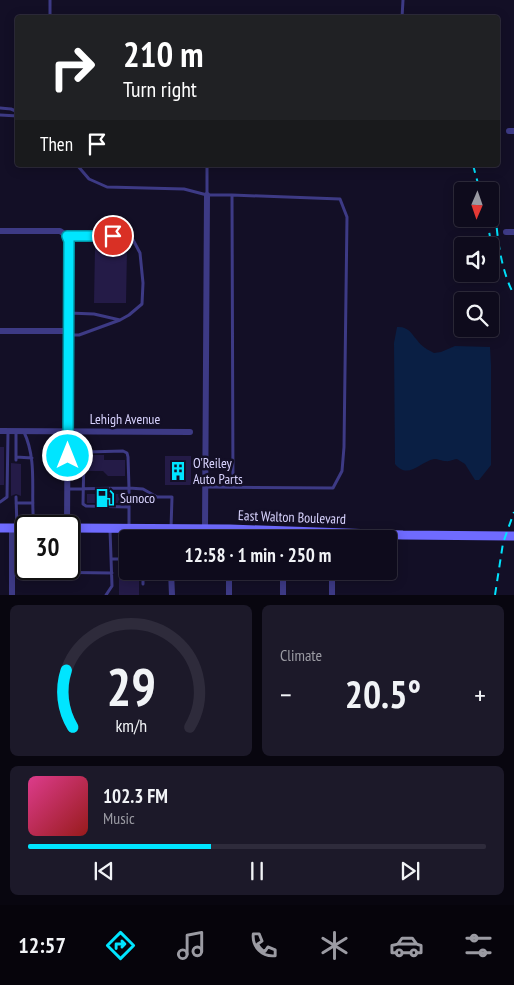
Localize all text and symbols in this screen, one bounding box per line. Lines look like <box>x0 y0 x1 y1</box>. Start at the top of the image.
text: 210 m <box>123 31 204 77</box>
icon: right <box>40 35 105 100</box>
text: Turn right <box>123 75 197 103</box>
icon: arrive <box>83 130 111 158</box>
text: Then <box>40 132 73 156</box>
north arrow <box>454 182 499 228</box>
map controls <box>454 182 499 337</box>
pin <box>92 215 134 257</box>
icon: arrive <box>99 222 127 250</box>
button: sound <box>454 237 499 282</box>
button: search <box>454 292 499 337</box>
street label: Lehigh Avenue <box>90 410 160 428</box>
position arrow <box>41 429 93 481</box>
place label: O'Reiley Auto Parts <box>193 454 243 488</box>
building icon: O'Reiley Auto Parts <box>167 460 189 482</box>
fuel station icon: Sunoco <box>94 487 116 509</box>
place label: Sunoco <box>120 489 155 507</box>
street label: East Walton Boulevard <box>238 506 346 528</box>
speed limit sign: 30 <box>15 515 80 580</box>
text: 12:58 · 1 min · 250 m <box>185 543 331 567</box>
text: Climate <box>280 645 322 665</box>
text: 29 <box>106 653 156 720</box>
text: 20.5° <box>345 669 421 718</box>
text: − <box>280 676 292 713</box>
text: + <box>474 676 486 713</box>
text: km/h <box>115 714 147 737</box>
text: 102.3 FM <box>103 784 168 808</box>
text: Music <box>103 808 135 828</box>
icon: previous <box>90 857 118 885</box>
icon: pause <box>243 857 271 885</box>
icon: next <box>396 857 424 885</box>
icon: directions <box>103 928 138 963</box>
icon: music <box>174 928 209 963</box>
icon: phone <box>246 928 281 963</box>
icon: climate <box>317 928 352 963</box>
icon: car <box>389 928 424 963</box>
icon: filters <box>461 928 496 963</box>
text: 12:57 <box>18 931 66 959</box>

